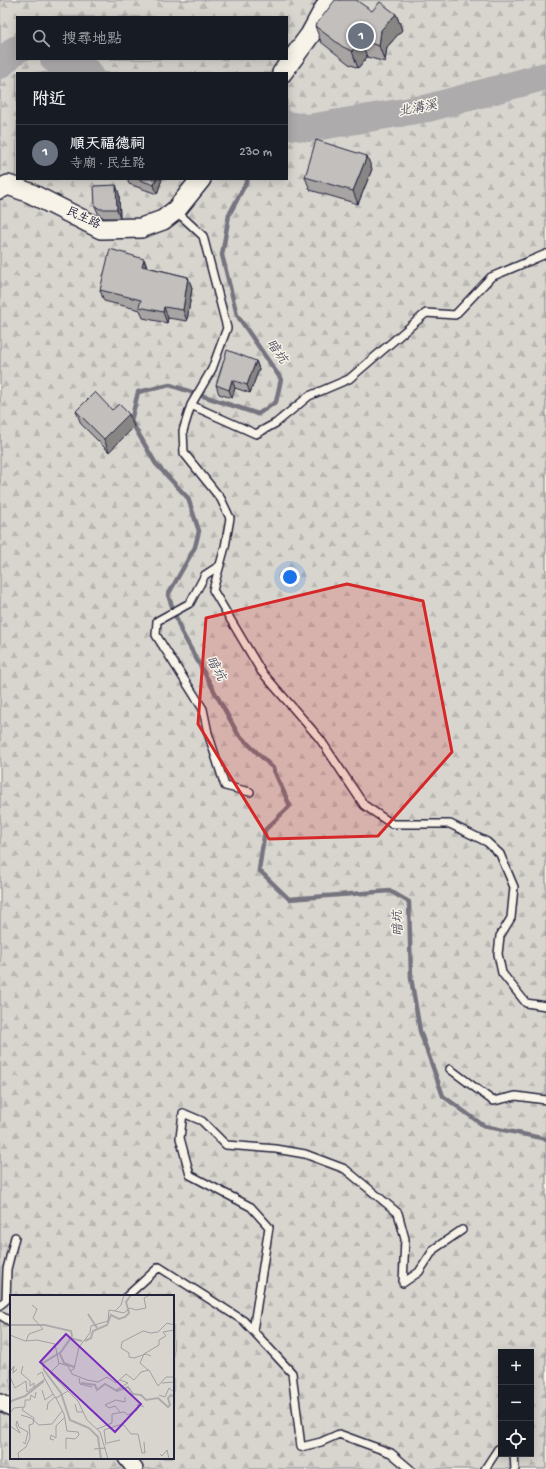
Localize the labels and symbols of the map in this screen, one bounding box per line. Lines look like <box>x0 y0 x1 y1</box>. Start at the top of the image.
pin: 1 <box>348 21 374 51</box>
water label: 北溝溪 <box>397 97 440 120</box>
street label: 民生路 <box>64 204 103 233</box>
water label: 暗坑 <box>262 336 292 369</box>
your location <box>280 567 300 587</box>
water label: 暗坑 <box>202 654 230 686</box>
water label: 暗坑 <box>390 908 407 936</box>
inset map <box>10 1295 174 1459</box>

